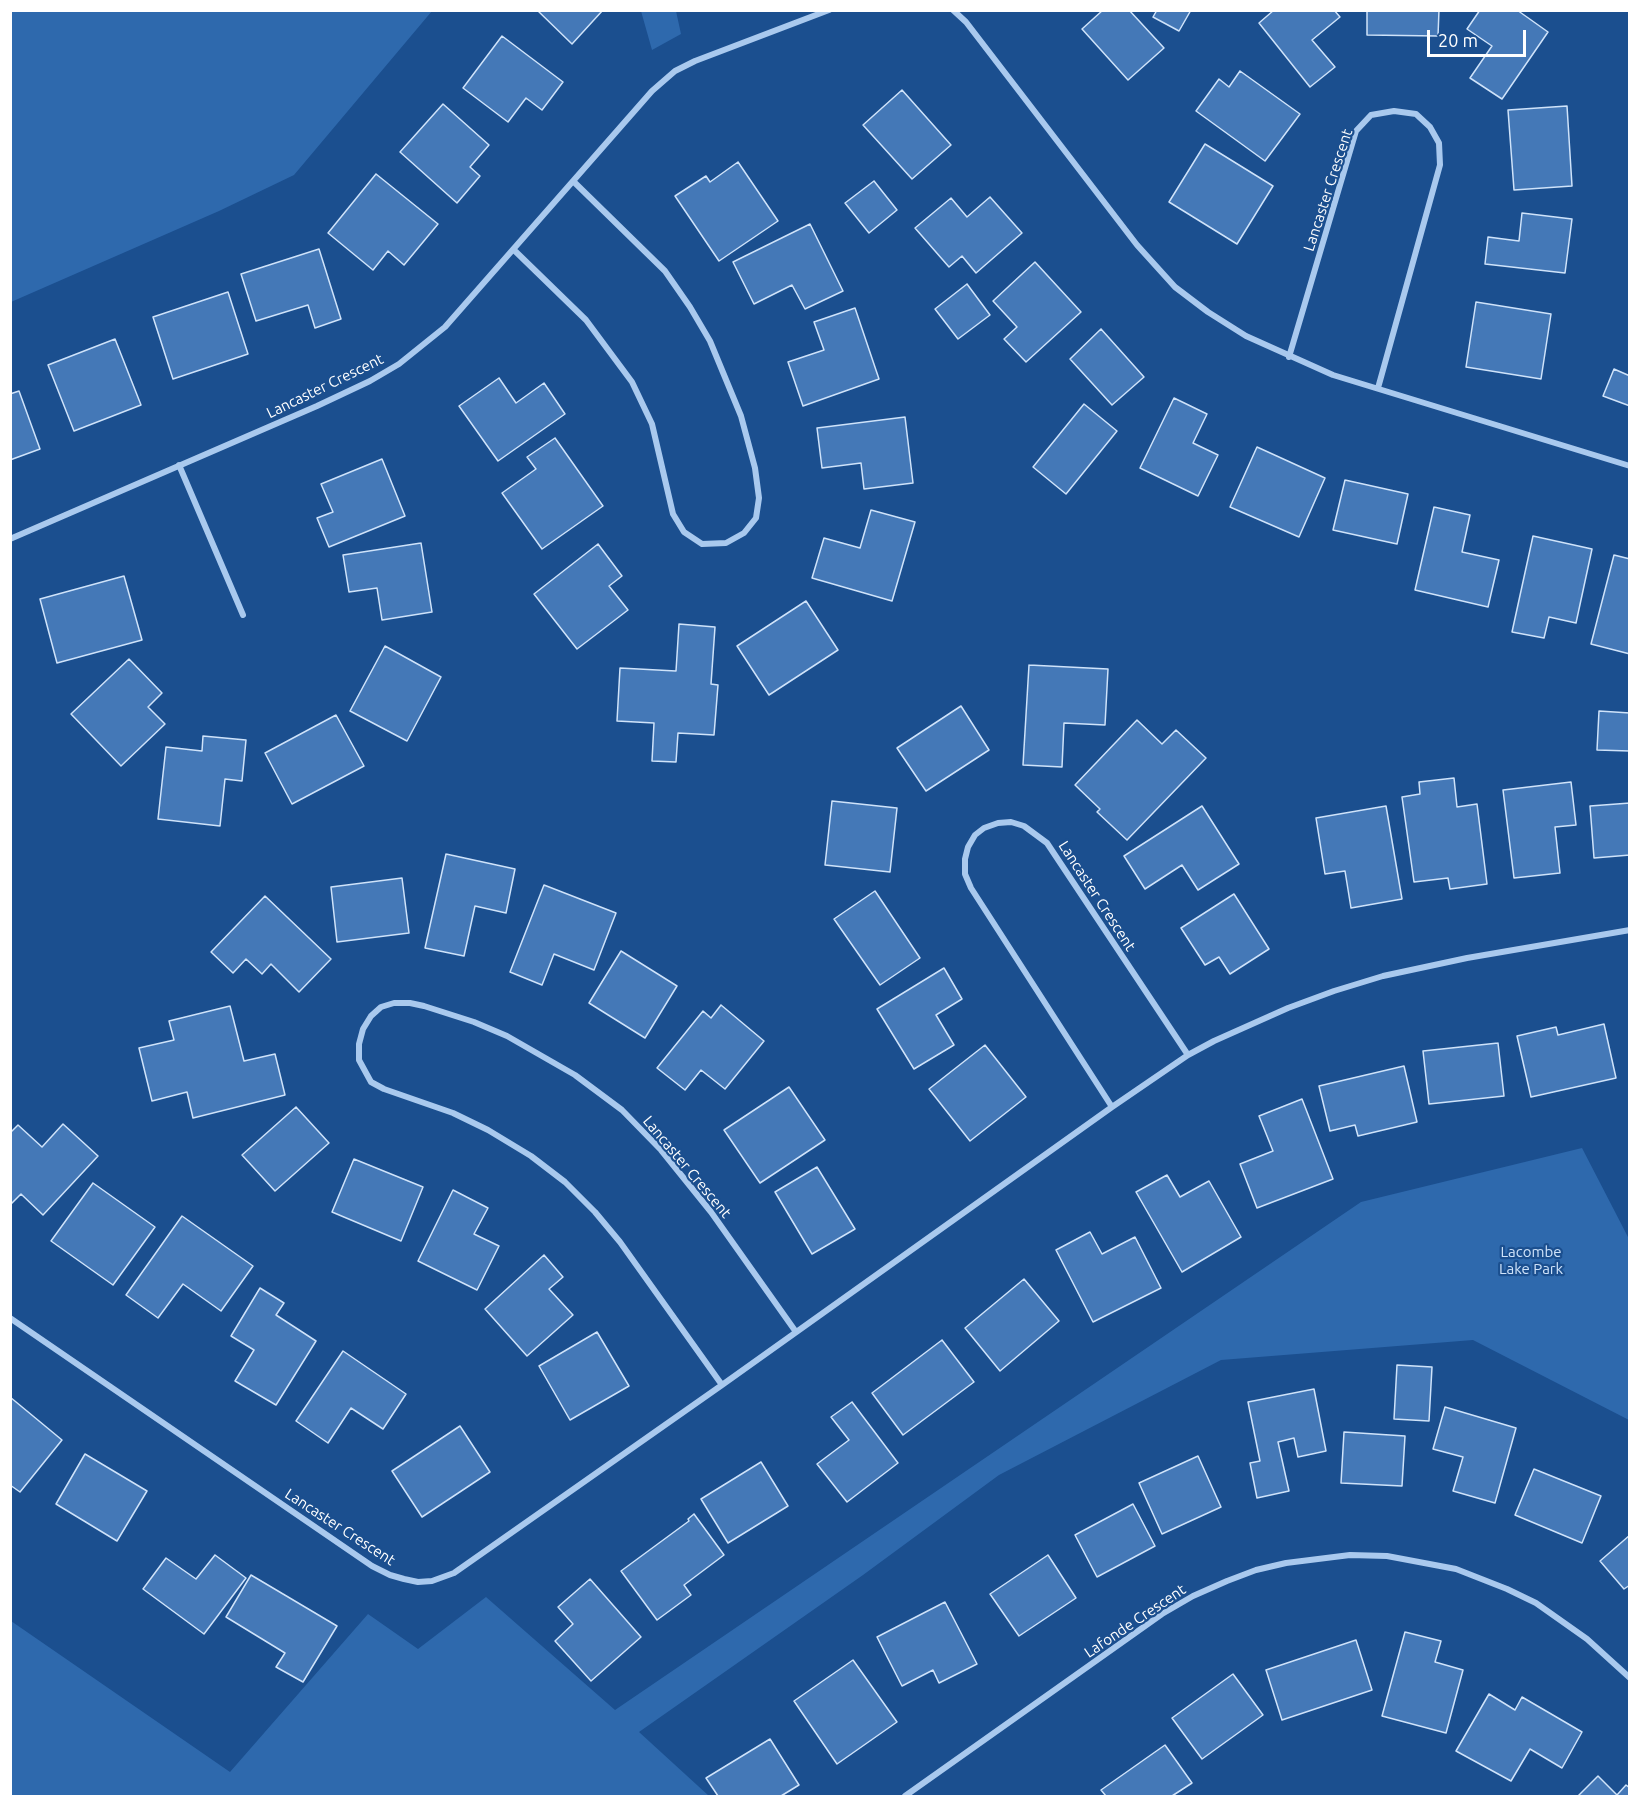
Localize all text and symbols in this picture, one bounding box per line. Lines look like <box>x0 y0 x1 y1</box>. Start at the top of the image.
scale bar <box>1430 18 1529 56</box>
text: 20 m <box>1438 30 1478 50</box>
street label: Lancaster Crescent <box>1300 127 1356 253</box>
street label: Lancaster Crescent <box>264 350 386 422</box>
street label: Lancaster Crescent <box>1055 838 1139 954</box>
street label: Lancaster Crescent <box>639 1112 735 1222</box>
park label: Lacombe Lake Park <box>1499 1243 1563 1278</box>
street label: Lancaster Crescent <box>282 1485 398 1569</box>
street label: Lafonde Crescent <box>1081 1580 1189 1662</box>

